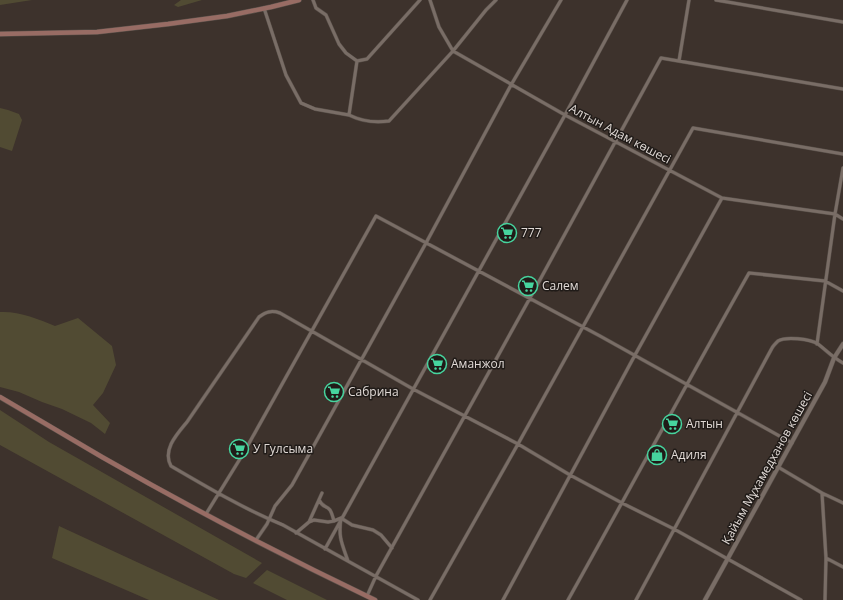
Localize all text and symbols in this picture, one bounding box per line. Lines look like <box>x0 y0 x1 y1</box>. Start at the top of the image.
street label: Алтын Адам көшесі <box>566 100 674 168</box>
supermarket icon: 777 <box>496 222 518 244</box>
place label: 777 <box>521 224 542 241</box>
supermarket icon: Салем <box>517 275 539 297</box>
place label: Салем <box>542 277 579 294</box>
supermarket icon: Аманжол <box>426 353 448 375</box>
place label: Аманжол <box>451 355 505 372</box>
supermarket icon: Сабрина <box>323 381 345 403</box>
place label: Сабрина <box>348 383 399 400</box>
street label: Қайым Мұхамедханов көшесі <box>717 388 816 547</box>
supermarket icon: Алтын <box>661 413 683 435</box>
place label: Алтын <box>686 415 723 432</box>
supermarket icon: У Гулсыма <box>228 438 250 460</box>
place label: У Гулсыма <box>253 440 313 457</box>
shop icon: Адиля <box>646 444 668 466</box>
place label: Адиля <box>671 446 707 463</box>

